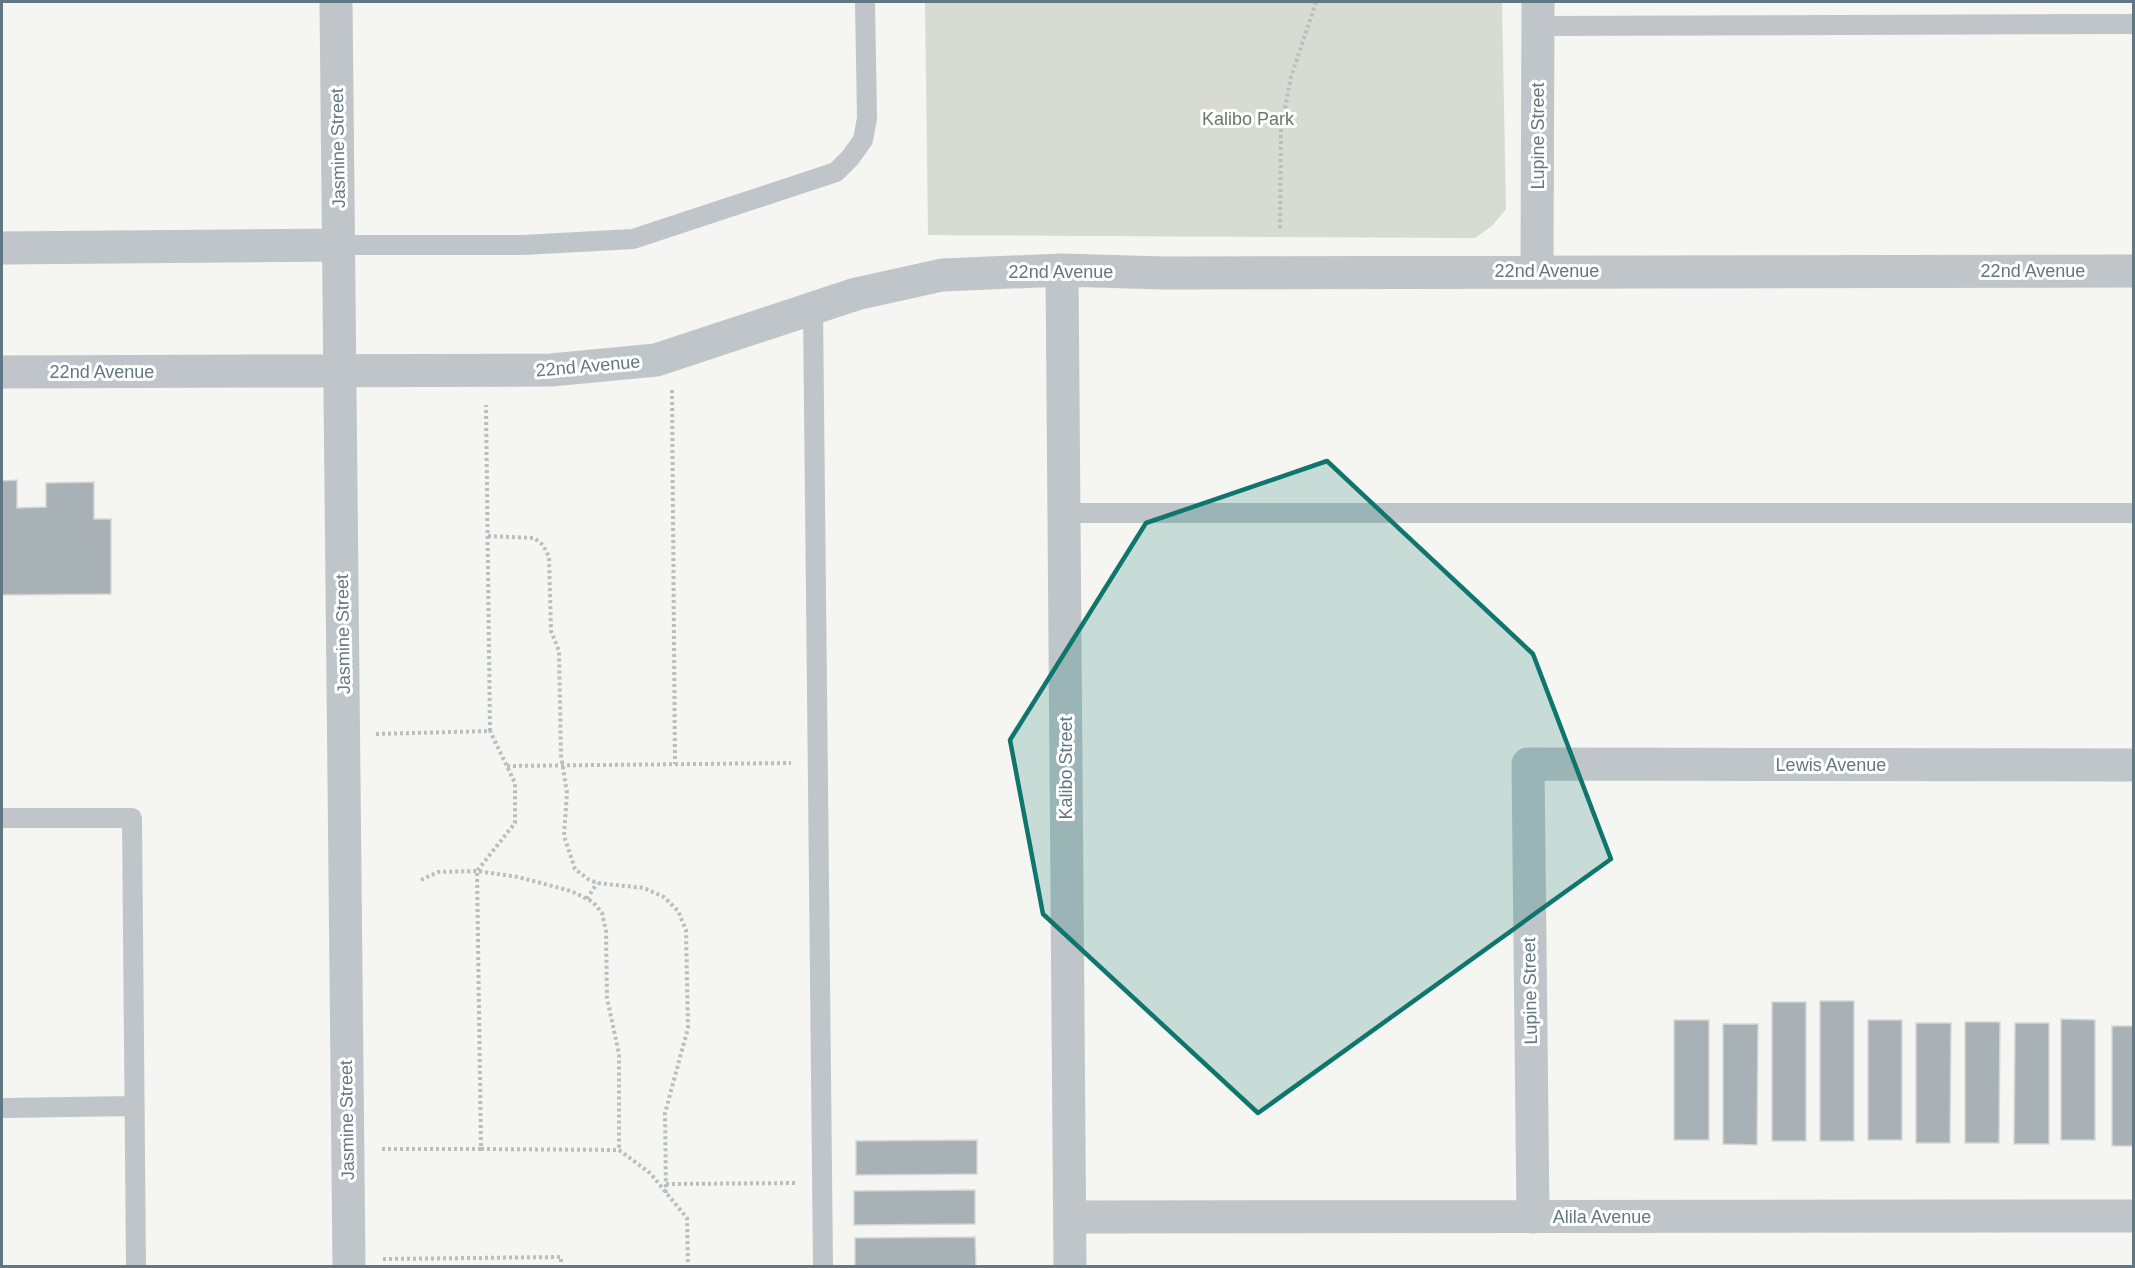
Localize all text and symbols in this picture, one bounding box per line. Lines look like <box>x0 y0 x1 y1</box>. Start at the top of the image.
street label: Lupine Street <box>1528 82 1548 190</box>
street label: Jasmine Street <box>327 88 349 208</box>
park label: Kalibo Park <box>1202 109 1295 129</box>
street label: 22nd Avenue <box>1495 261 1599 281</box>
street label: 22nd Avenue <box>1981 261 2085 281</box>
street label: 22nd Avenue <box>1009 262 1113 282</box>
street label: 22nd Avenue <box>535 351 641 381</box>
street label: 22nd Avenue <box>50 362 154 382</box>
street label: Jasmine Street <box>332 574 354 694</box>
street label: Kalibo Street <box>1056 716 1076 820</box>
street label: Lewis Avenue <box>1776 755 1886 775</box>
street label: Lupine Street <box>1519 937 1541 1045</box>
street label: Jasmine Street <box>336 1060 358 1180</box>
street label: Alila Avenue <box>1553 1207 1651 1227</box>

